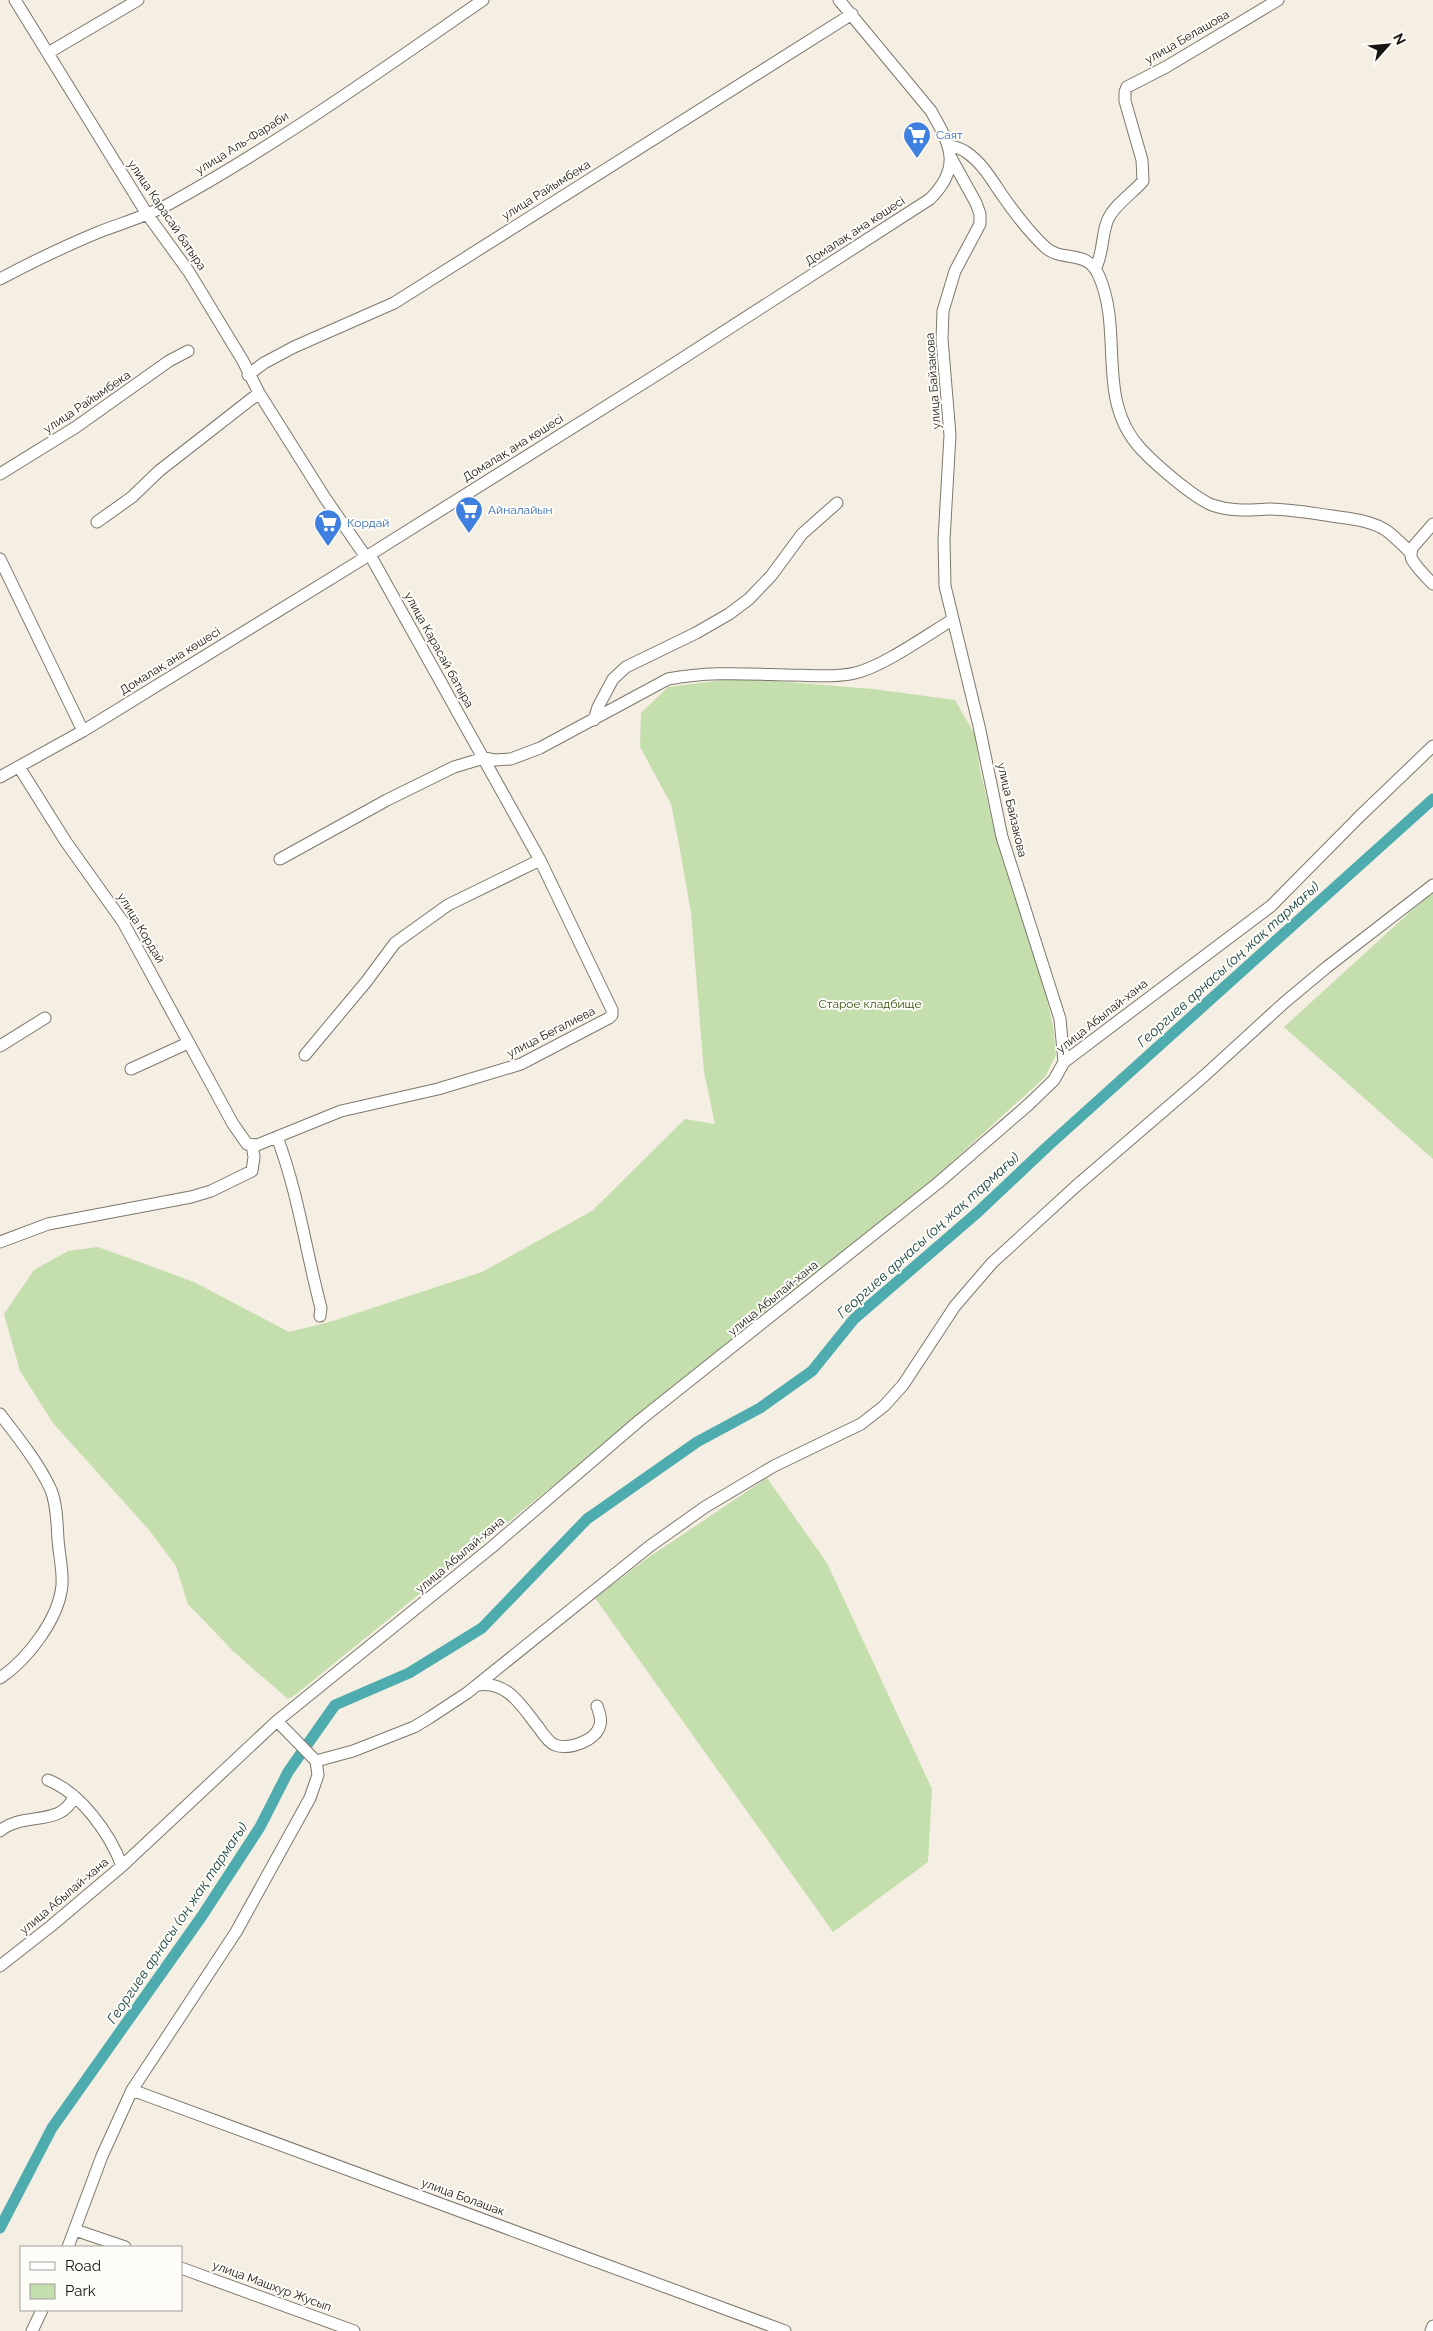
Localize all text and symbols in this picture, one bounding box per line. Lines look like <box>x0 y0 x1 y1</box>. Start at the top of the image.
street label: улица Белашова <box>1142 7 1232 67</box>
north arrow <box>1363 20 1413 70</box>
text: N <box>1390 31 1409 47</box>
street label: улица Аль-Фараби <box>193 109 291 177</box>
supermarket icon: Саят <box>902 120 932 159</box>
place label: Саят <box>936 128 963 142</box>
street label: улица Карасай батыра <box>125 157 209 273</box>
street label: улица Райымбека <box>499 157 593 223</box>
street label: Домалақ ана көшесі <box>803 194 907 268</box>
street label: улица Байзакова <box>923 332 943 430</box>
street label: улица Райымбека <box>41 368 133 436</box>
street label: Домалақ ана көшесі <box>460 411 566 485</box>
supermarket icon: Айналайын <box>454 495 484 534</box>
place label: Айналайын <box>488 503 552 517</box>
supermarket icon: Кордай <box>313 508 343 547</box>
place label: Кордай <box>347 516 389 530</box>
street label: улица Карасай батыра <box>401 590 477 710</box>
street label: Домалақ ана көшесі <box>117 624 223 698</box>
street label: улица Байзакова <box>994 761 1030 859</box>
water label: Георгиев арнасы (оң жақ тармағы) <box>1134 878 1322 1050</box>
street label: улица Кордай <box>115 890 167 966</box>
street label: улица Абылай-хана <box>1054 976 1150 1056</box>
park label: Старое кладбище <box>818 997 922 1011</box>
street label: улица Бегалиева <box>504 1004 598 1060</box>
water label: Георгиев арнасы (оң жақ тармағы) <box>834 1149 1022 1321</box>
street label: улица Абылай-хана <box>725 1258 821 1338</box>
street label: улица Абылай-хана <box>413 1514 507 1596</box>
water label: Георгиев арнасы (оң жақ тармағы) <box>104 1819 251 2027</box>
street label: улица Абылай-хана <box>17 1855 111 1937</box>
street label: улица Болашак <box>419 2175 507 2219</box>
legend <box>20 2246 182 2311</box>
text: Road <box>65 2257 101 2275</box>
street label: улица Машхур Жусып <box>210 2258 334 2314</box>
text: Park <box>65 2282 96 2300</box>

